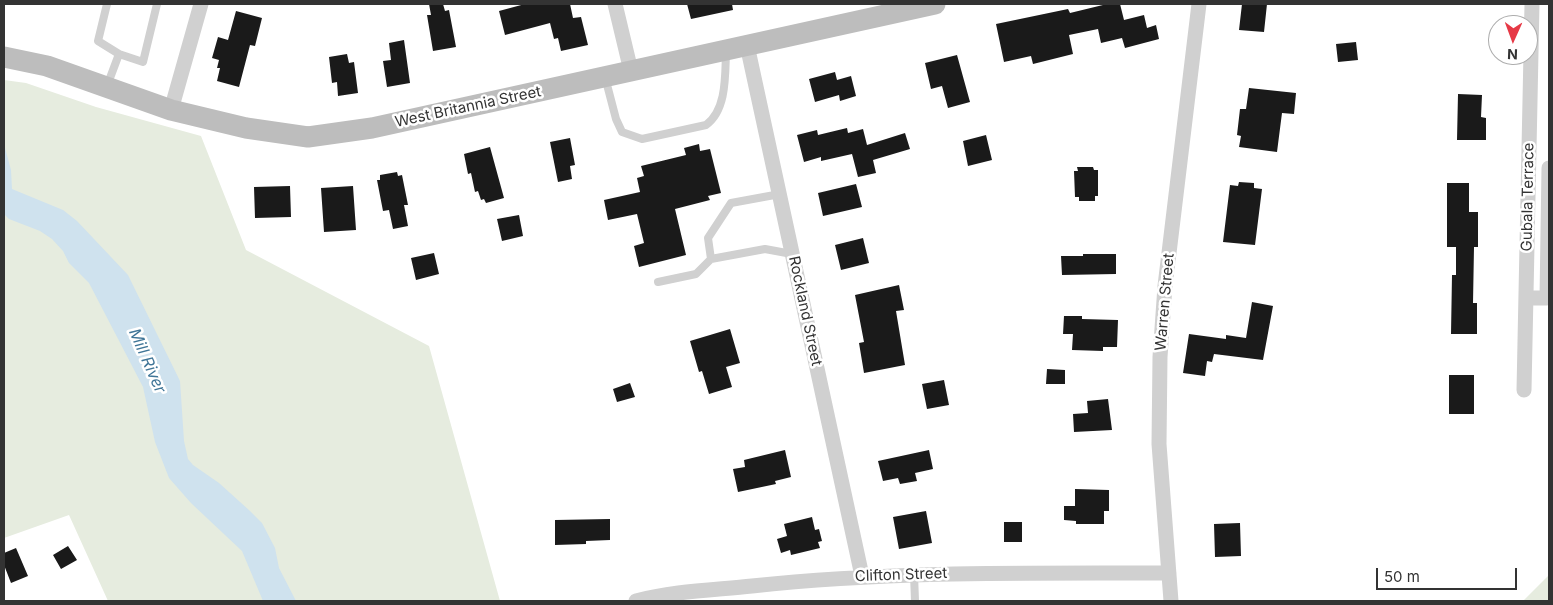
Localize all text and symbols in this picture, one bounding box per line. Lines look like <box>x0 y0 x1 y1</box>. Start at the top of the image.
north arrow <box>1488 15 1538 65</box>
text: N <box>1507 46 1518 63</box>
street label: West Britannia Street <box>393 83 543 131</box>
street label: Gubala Terrace <box>1518 143 1538 251</box>
street label: Warren Street <box>1152 252 1178 352</box>
street label: Rockland Street <box>785 254 825 368</box>
water label: Mill River <box>124 326 170 396</box>
scale bar <box>1378 558 1519 590</box>
street label: Clifton Street <box>855 564 947 586</box>
text: 50 m <box>1384 567 1420 586</box>

